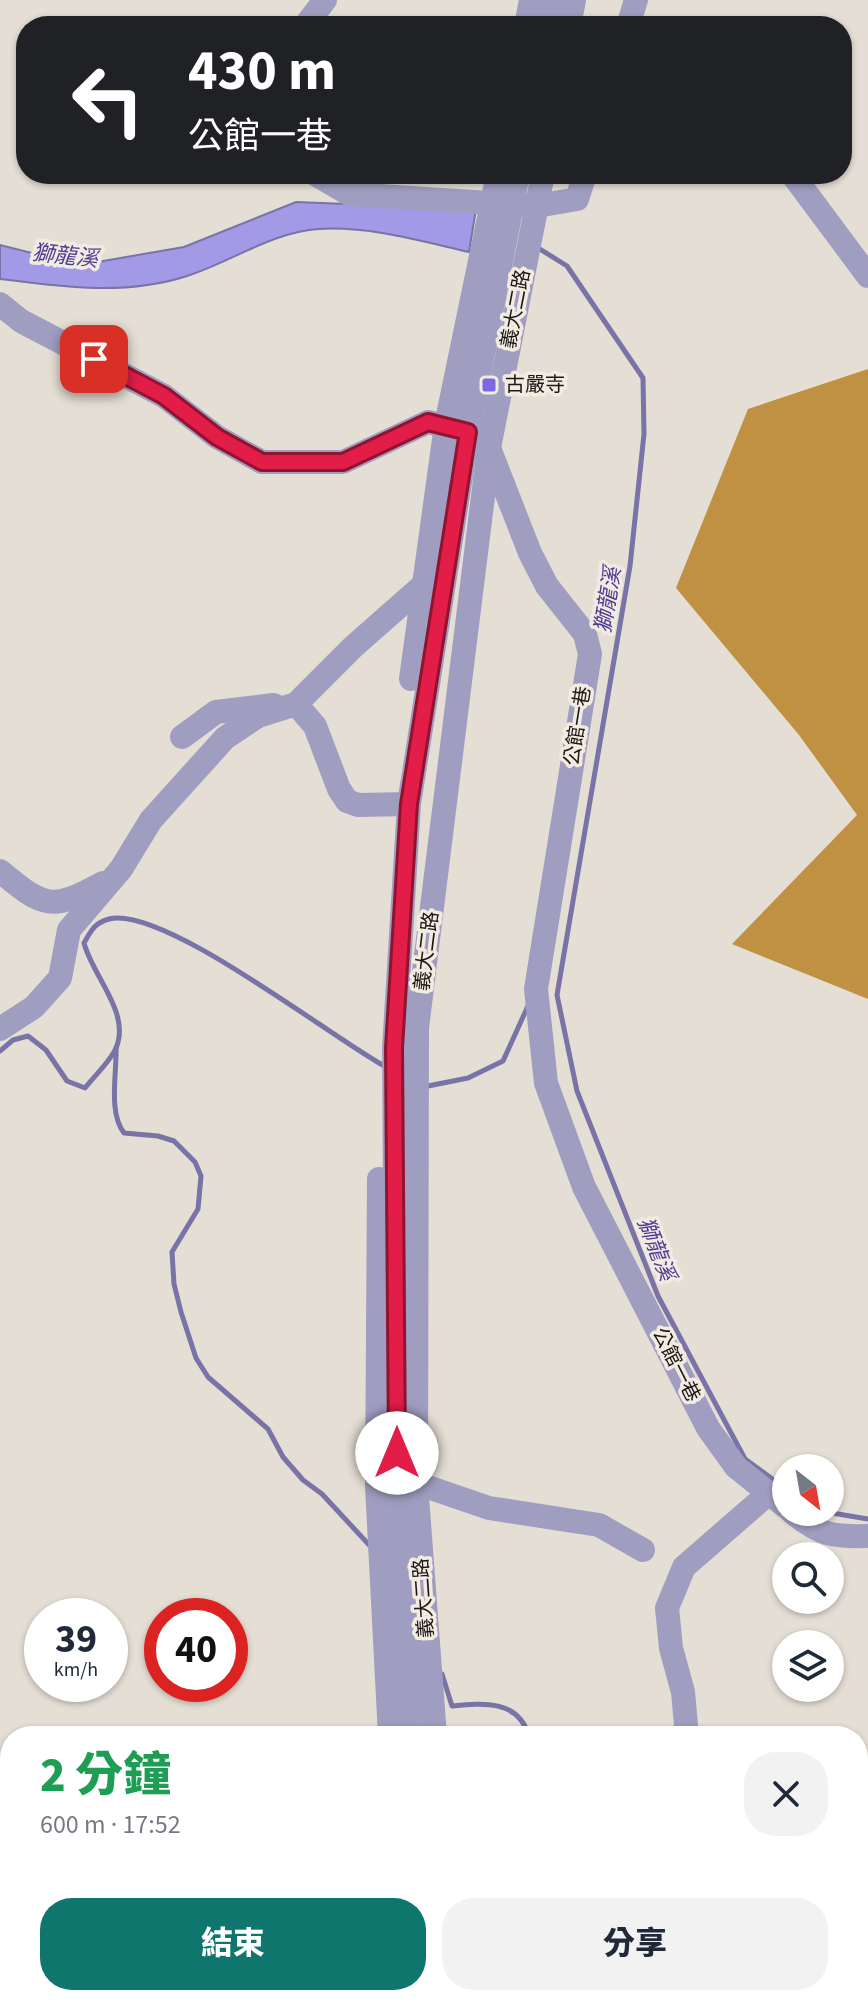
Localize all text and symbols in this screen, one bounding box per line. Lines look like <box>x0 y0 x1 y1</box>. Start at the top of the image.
text: 430 m <box>188 32 336 111</box>
icon: left <box>56 48 160 152</box>
text: 公館一巷 <box>188 111 332 162</box>
water label: 獅龍溪 <box>31 237 102 276</box>
street label: 義大二路 <box>495 267 537 351</box>
pin <box>60 325 128 393</box>
icon: arrive <box>72 337 116 381</box>
place label: 古嚴寺 <box>505 371 565 399</box>
marker: 古嚴寺 <box>480 376 498 394</box>
water label: 獅龍溪 <box>587 562 629 635</box>
street label: 公館一巷 <box>558 684 598 768</box>
street label: 義大二路 <box>408 910 446 992</box>
water label: 獅龍溪 <box>629 1212 684 1288</box>
street label: 公館一巷 <box>645 1323 707 1407</box>
position arrow <box>355 1411 439 1495</box>
north arrow <box>772 1454 844 1526</box>
map controls <box>772 1454 844 1702</box>
button: search <box>772 1542 844 1614</box>
street label: 義大二路 <box>407 1557 441 1639</box>
speed limit sign: 40 <box>144 1598 248 1702</box>
text: 39 <box>55 1611 97 1668</box>
button: layers <box>772 1630 844 1702</box>
text: km/h <box>54 1656 98 1684</box>
text: 2 分鐘 <box>40 1742 171 1810</box>
button: close <box>744 1752 828 1836</box>
text: 600 m · 17:52 <box>40 1806 181 1843</box>
button: 結束 <box>40 1898 426 1990</box>
button: 分享 <box>442 1898 828 1990</box>

